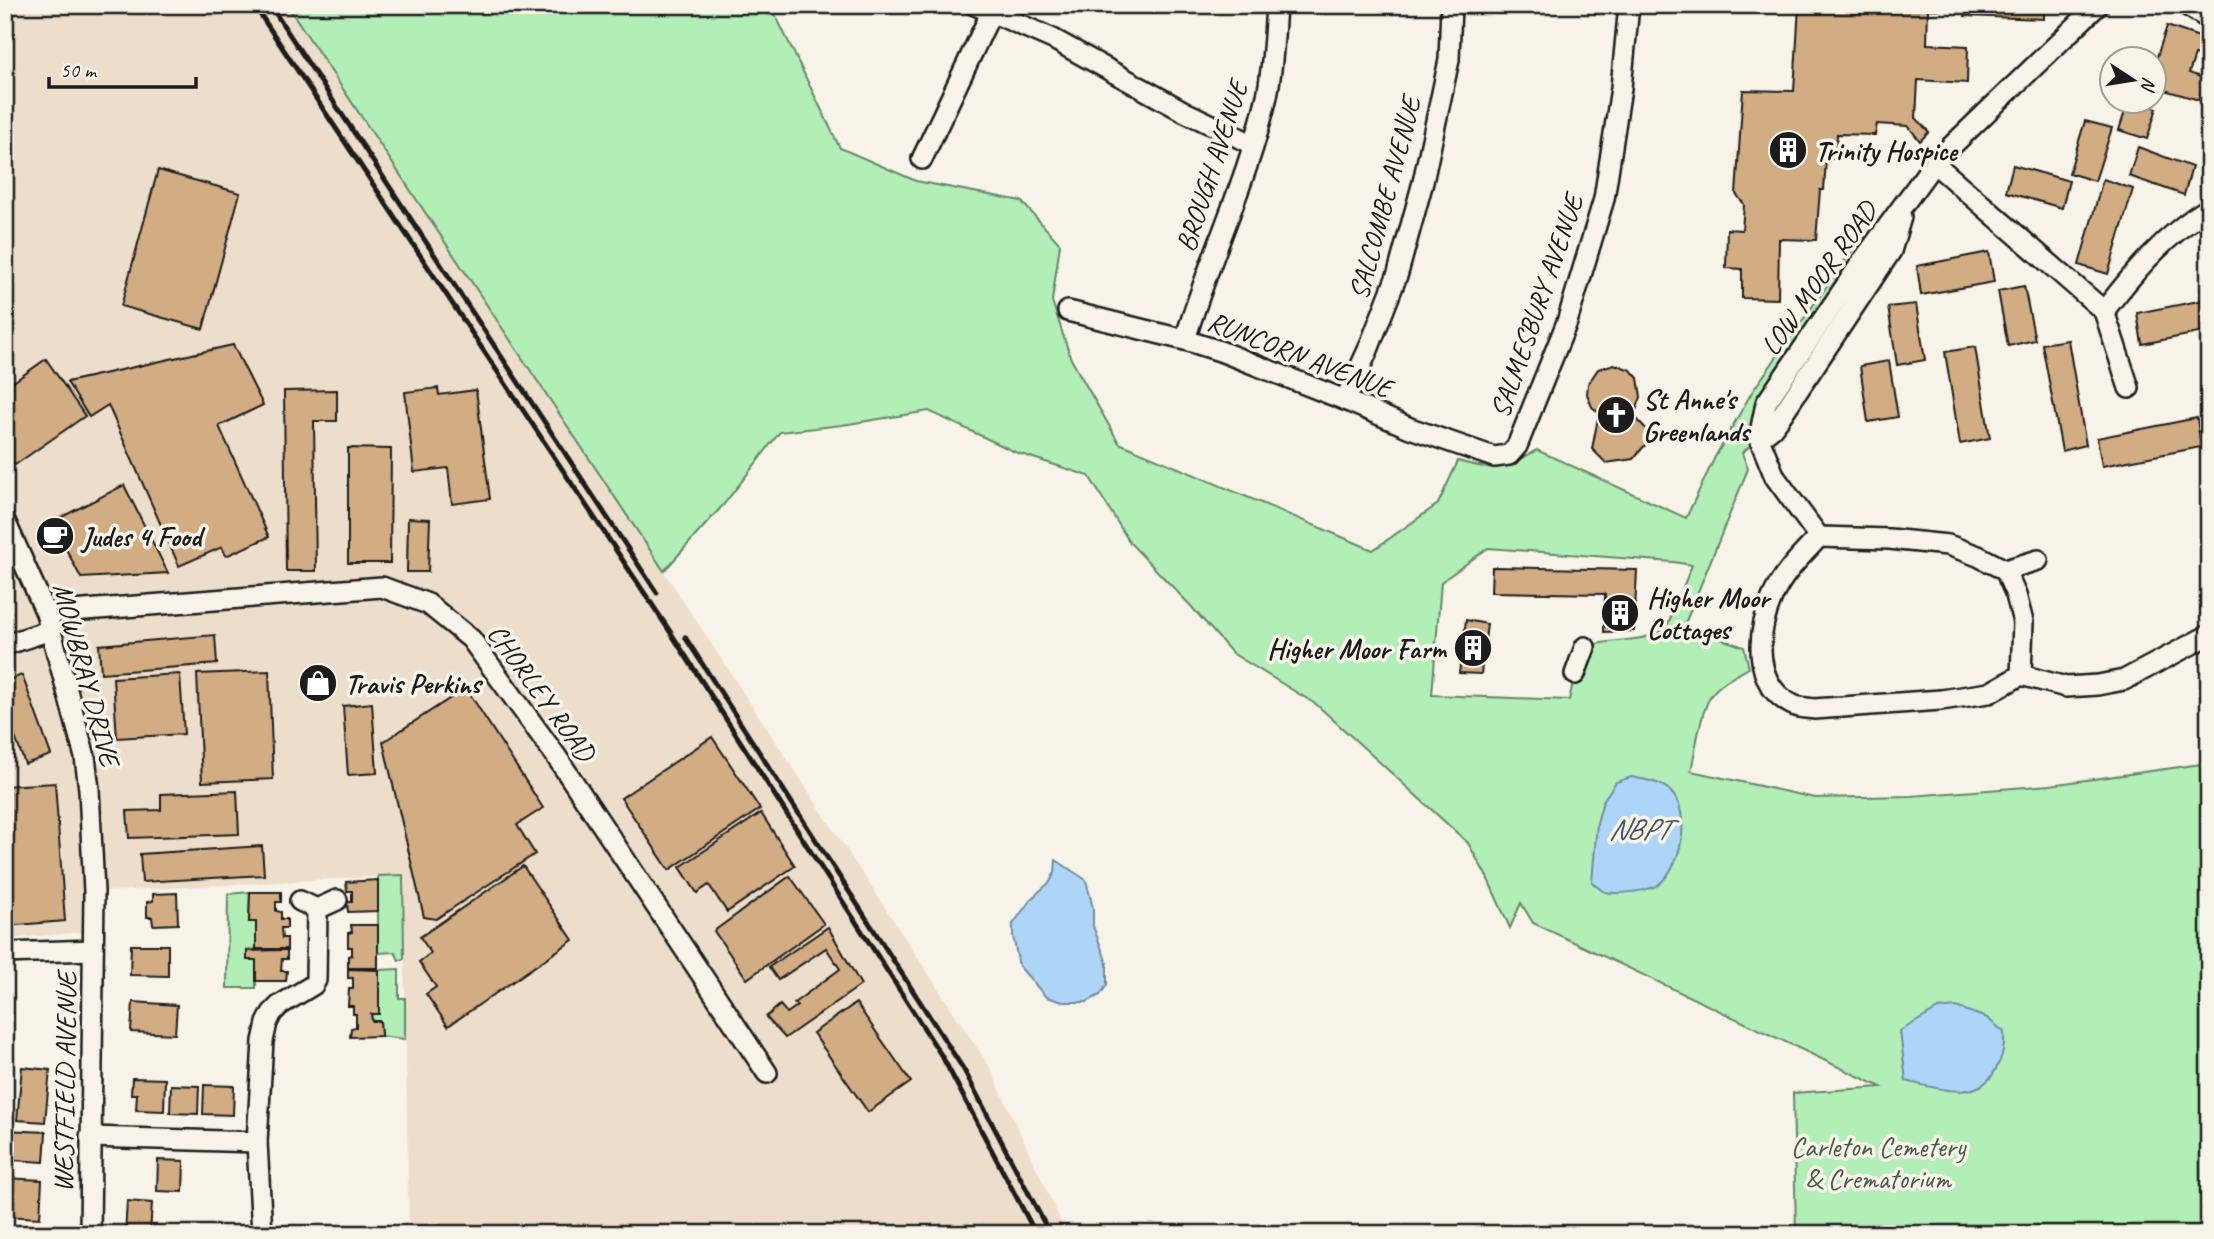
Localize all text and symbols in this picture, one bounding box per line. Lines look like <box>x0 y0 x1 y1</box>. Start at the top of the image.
scale bar <box>49 46 196 90</box>
north arrow <box>2098 46 2168 116</box>
text: 50 m <box>60 57 98 83</box>
street label: BROUGH AVENUE <box>1167 73 1257 256</box>
text: N <box>2135 75 2162 95</box>
street label: SALCOMBE AVENUE <box>1341 90 1429 303</box>
building icon: Trinity Hospice <box>1767 129 1809 171</box>
place label: Trinity Hospice <box>1815 133 1959 168</box>
street label: SALMESBURY AVENUE <box>1482 187 1592 422</box>
street label: LOW MOOR ROAD <box>1753 192 1886 362</box>
street label: RUNCORN AVENUE <box>1203 303 1400 407</box>
place label: St Anne's Greenlands <box>1643 382 1752 449</box>
church icon: St Anne's Greenlands <box>1595 394 1637 436</box>
cafe icon: Judes 4 Food <box>34 515 76 557</box>
place label: Judes 4 Food <box>80 519 206 554</box>
street label: MOWBRAY DRIVE <box>45 579 129 772</box>
place label: Higher Moor Cottages <box>1647 580 1772 647</box>
building icon: Higher Moor Cottages <box>1599 592 1641 634</box>
street label: CHORLEY ROAD <box>480 617 605 770</box>
building icon: Higher Moor Farm <box>1452 627 1494 669</box>
place label: Higher Moor Farm <box>1267 631 1448 666</box>
shop icon: Travis Perkins <box>297 662 339 704</box>
place label: Travis Perkins <box>345 666 484 701</box>
water label: NBPT <box>1608 810 1680 848</box>
street label: WESTFIELD AVENUE <box>45 969 84 1192</box>
park label: Carleton Cemetery & Crematorium <box>1791 1129 1968 1196</box>

